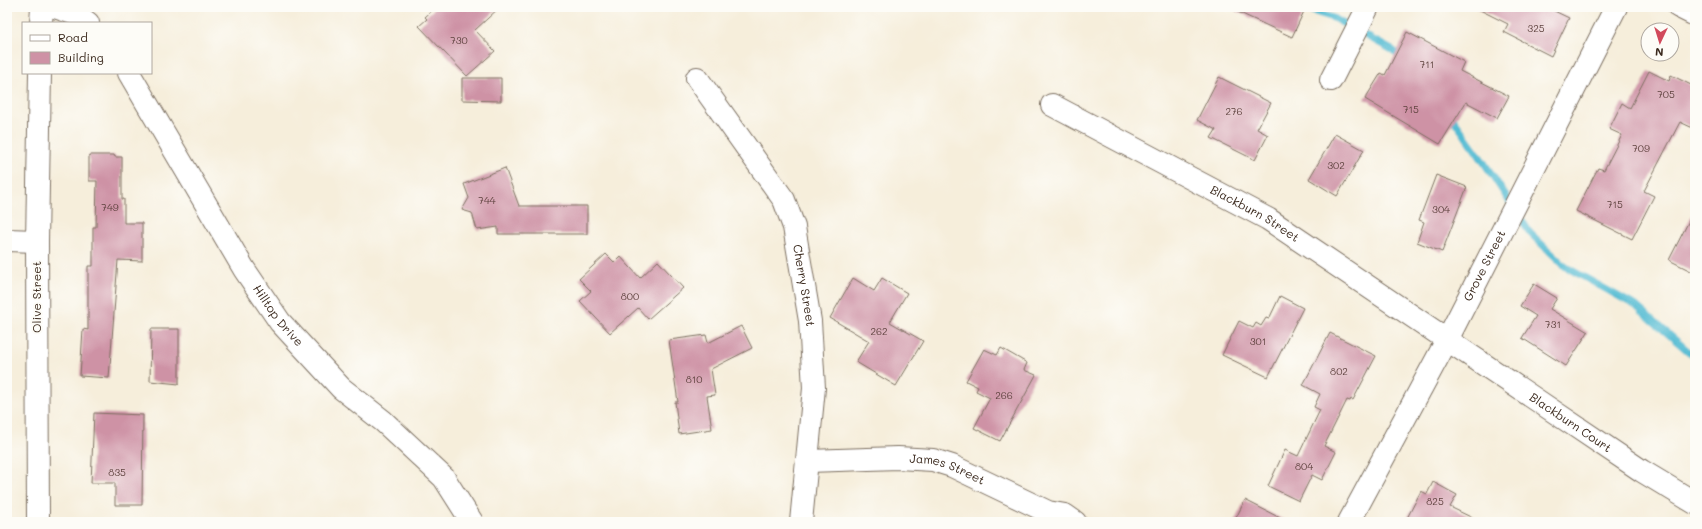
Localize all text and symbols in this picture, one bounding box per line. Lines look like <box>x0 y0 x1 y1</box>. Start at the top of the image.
house number: 325 <box>1527 21 1545 35</box>
legend <box>22 22 152 74</box>
north arrow <box>1640 22 1680 62</box>
text: Road <box>58 29 88 45</box>
house number: 730 <box>450 33 468 47</box>
text: N <box>1655 45 1664 60</box>
text: Building <box>58 49 104 65</box>
house number: 711 <box>1420 57 1434 71</box>
house number: 705 <box>1657 87 1675 101</box>
house number: 715 <box>1403 102 1419 116</box>
house number: 276 <box>1225 104 1243 118</box>
house number: 709 <box>1632 141 1650 155</box>
house number: 302 <box>1327 158 1345 172</box>
street label: Blackburn Street <box>1208 181 1303 245</box>
house number: 744 <box>478 193 496 207</box>
house number: 715 <box>1607 197 1623 211</box>
house number: 749 <box>101 200 119 214</box>
house number: 304 <box>1432 202 1450 216</box>
street label: Grove Street <box>1459 227 1509 304</box>
street label: Cherry Street <box>790 243 819 327</box>
street label: Olive Street <box>28 261 44 333</box>
street label: Hilltop Drive <box>250 281 307 349</box>
house number: 800 <box>621 289 639 303</box>
house number: 731 <box>1545 317 1561 331</box>
house number: 262 <box>870 324 888 338</box>
house number: 301 <box>1250 334 1266 348</box>
house number: 802 <box>1330 364 1348 378</box>
house number: 810 <box>686 372 702 386</box>
house number: 266 <box>995 388 1013 402</box>
street label: Blackburn Court <box>1527 389 1615 455</box>
street label: James Street <box>909 450 988 488</box>
house number: 804 <box>1295 459 1313 473</box>
house number: 835 <box>108 465 126 479</box>
house number: 825 <box>1426 494 1444 508</box>

